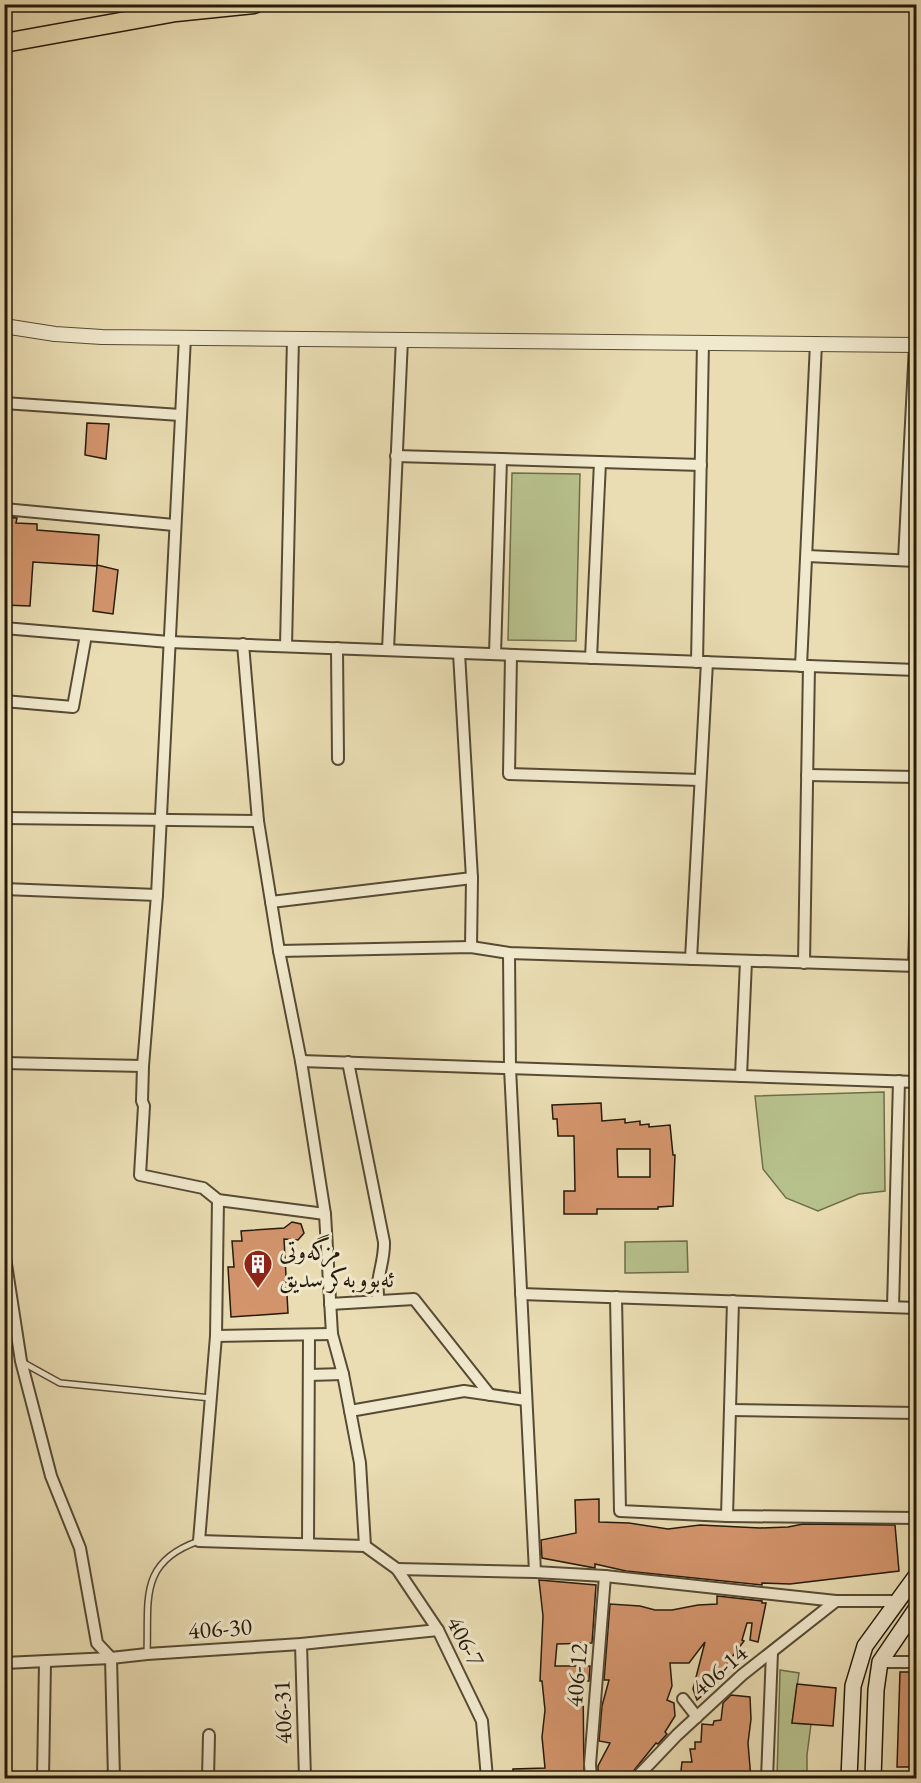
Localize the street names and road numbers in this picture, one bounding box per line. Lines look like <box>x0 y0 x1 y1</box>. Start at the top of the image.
street label: 406-30 <box>187 1610 253 1646</box>
street label: 406-7 <box>440 1610 492 1672</box>
street label: 406-14 <box>685 1637 754 1703</box>
street label: 406-12 <box>558 1641 594 1708</box>
street label: 406-31 <box>265 1679 299 1745</box>

